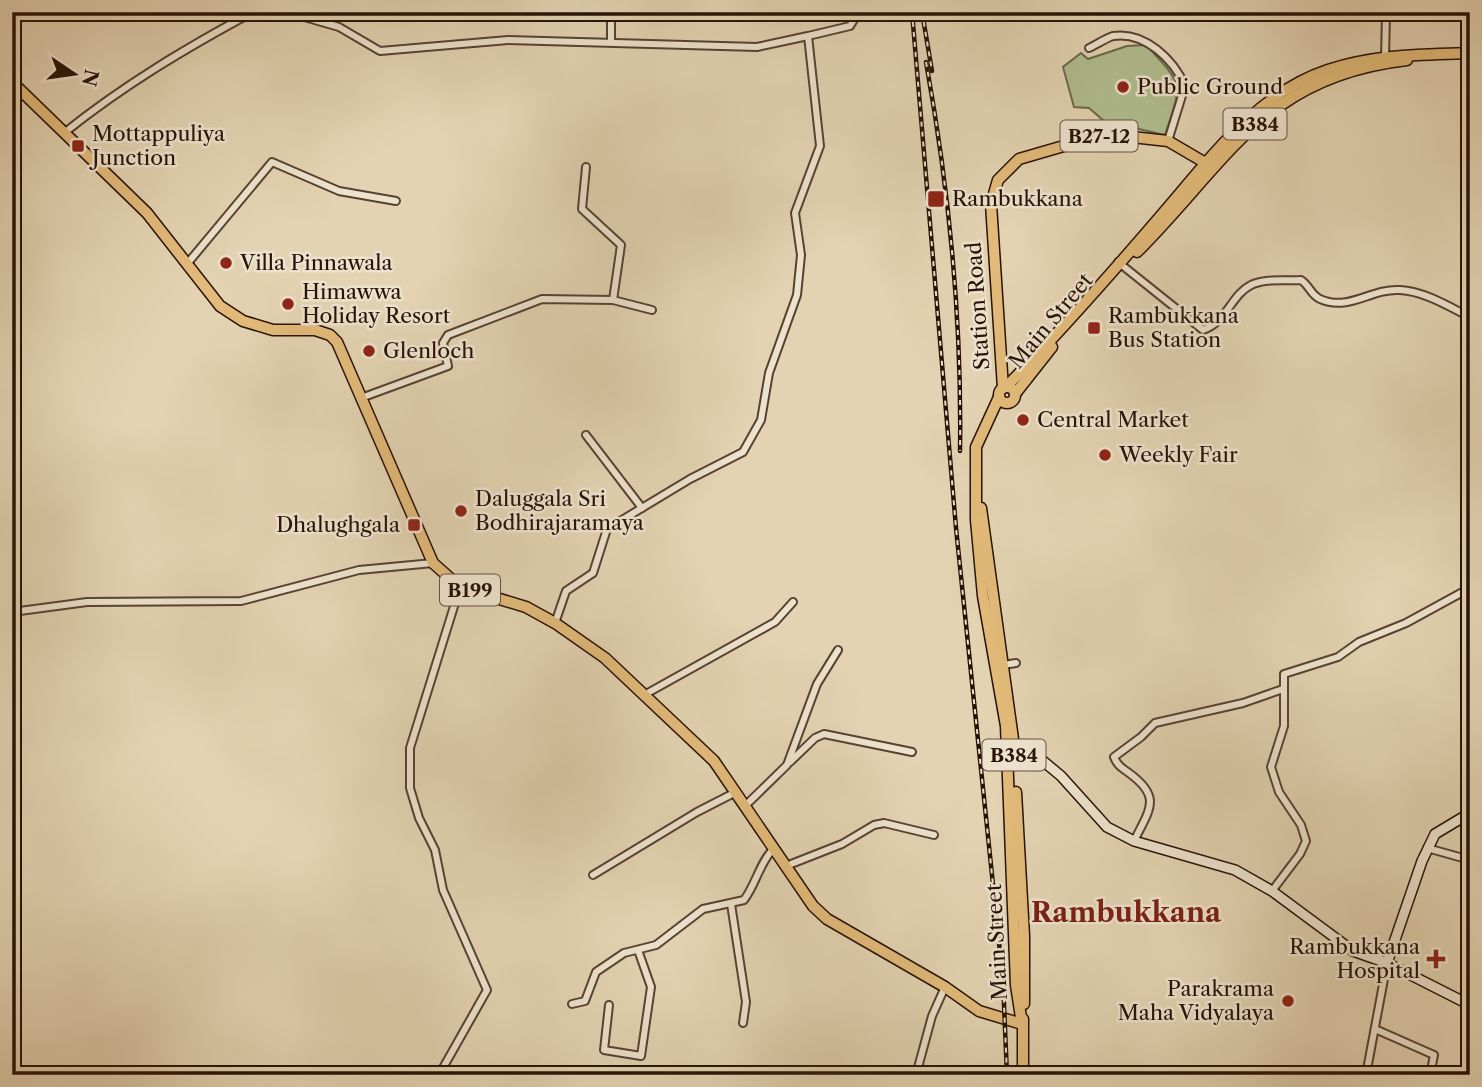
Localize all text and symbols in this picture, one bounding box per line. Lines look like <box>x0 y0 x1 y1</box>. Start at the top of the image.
north arrow <box>38 38 108 108</box>
text: N <box>77 67 103 88</box>
place label: Public Ground <box>1137 74 1283 99</box>
marker: Public Ground <box>1115 79 1131 95</box>
road number: B384 <box>1224 108 1286 140</box>
road number: B27-12 <box>1060 120 1138 152</box>
place label: Mottappuliya Junction <box>89 121 226 170</box>
marker: Mottappuliya Junction <box>70 138 86 154</box>
place label: Rambukkana <box>952 186 1084 211</box>
marker: Rambukkana <box>926 189 946 209</box>
street label: Station Road <box>961 241 994 371</box>
place label: Villa Pinnawala <box>239 250 394 275</box>
marker: Villa Pinnawala <box>218 255 234 271</box>
street label: Main Street <box>1004 267 1098 373</box>
place label: Himawwa Holiday Resort <box>302 279 451 328</box>
marker: Himawwa Holiday Resort <box>280 296 296 312</box>
place label: Rambukkana Bus Station <box>1108 303 1240 352</box>
marker: Rambukkana Bus Station <box>1086 320 1102 336</box>
place label: Glenloch <box>383 338 474 363</box>
marker: Glenloch <box>361 343 377 359</box>
place label: Central Market <box>1037 407 1189 432</box>
marker: Central Market <box>1015 412 1031 428</box>
place label: Weekly Fair <box>1118 442 1238 467</box>
marker: Weekly Fair <box>1097 447 1113 463</box>
place label: Daluggala Sri Bodhirajaramaya <box>475 486 645 535</box>
marker: Daluggala Sri Bodhirajaramaya <box>453 503 469 519</box>
place label: Dhalughgala <box>276 512 401 537</box>
marker: Dhalughgala <box>406 517 422 533</box>
road number: B199 <box>440 575 500 606</box>
road number: B384 <box>982 740 1046 770</box>
street label: Main Street <box>981 882 1012 1001</box>
district label: Rambukkana <box>1031 895 1222 929</box>
place label: Rambukkana Hospital <box>1289 934 1421 983</box>
marker: Rambukkana Hospital <box>1426 949 1446 969</box>
place label: Parakrama Maha Vidyalaya <box>1118 976 1275 1025</box>
marker: Parakrama Maha Vidyalaya <box>1280 993 1296 1009</box>

